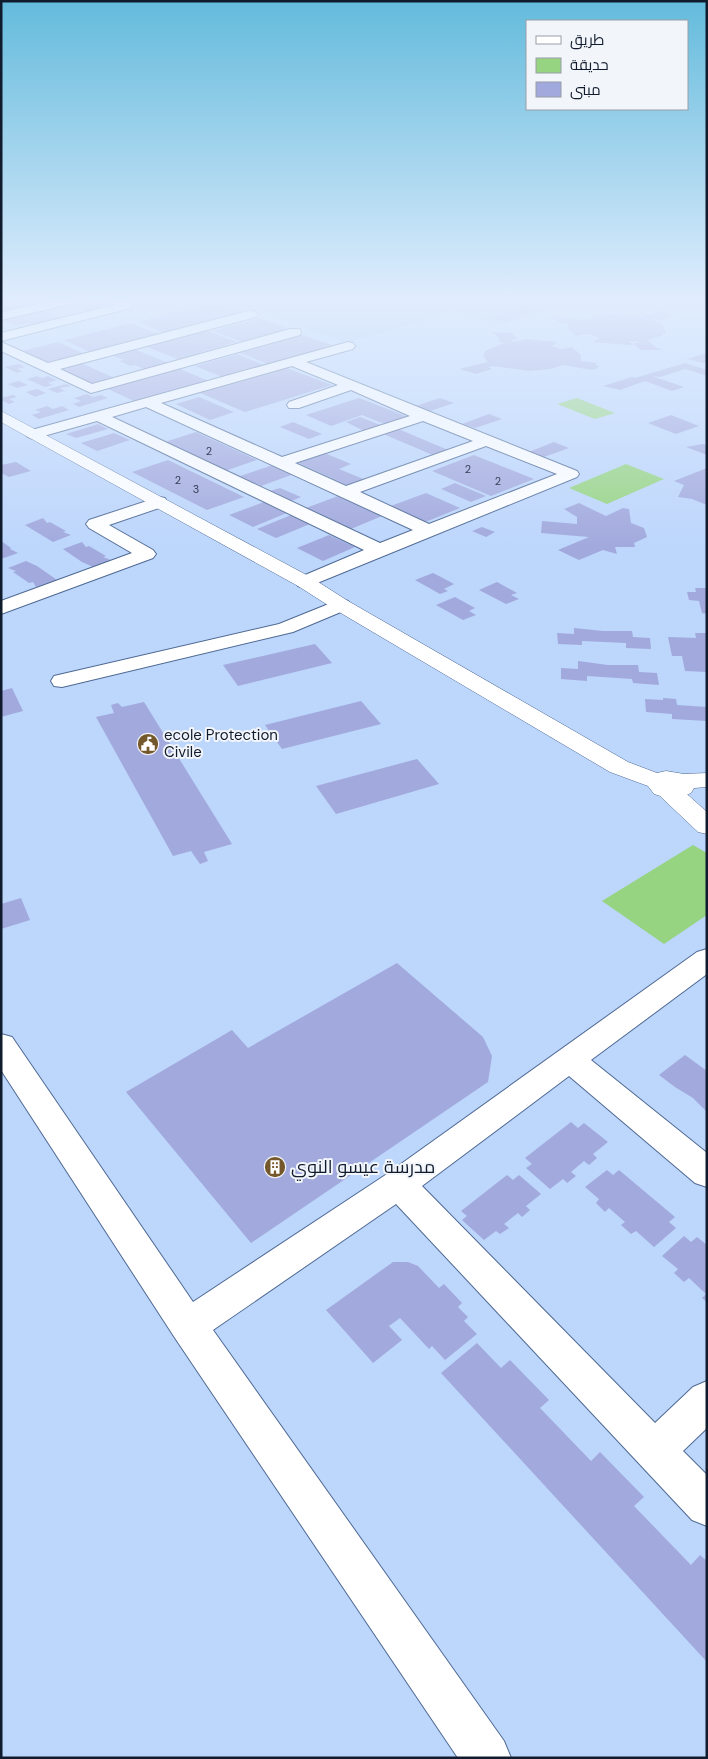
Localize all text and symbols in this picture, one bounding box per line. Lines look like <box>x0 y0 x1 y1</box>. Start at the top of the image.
legend <box>526 20 688 110</box>
text: طريق <box>570 30 604 50</box>
text: حديقة <box>570 55 609 75</box>
text: مبنى <box>570 80 601 100</box>
house number: 2 <box>206 444 212 458</box>
house number: 2 <box>465 462 471 476</box>
house number: 2 <box>175 473 181 487</box>
house number: 2 <box>495 474 501 488</box>
house number: 3 <box>193 482 199 496</box>
place label: ecole Protection Civile <box>164 725 278 762</box>
public building icon: ecole Protection Civile <box>136 732 160 756</box>
building icon: مدرسة عيسو النوي <box>263 1155 287 1179</box>
place label: مدرسة عيسو النوي <box>291 1155 435 1181</box>

